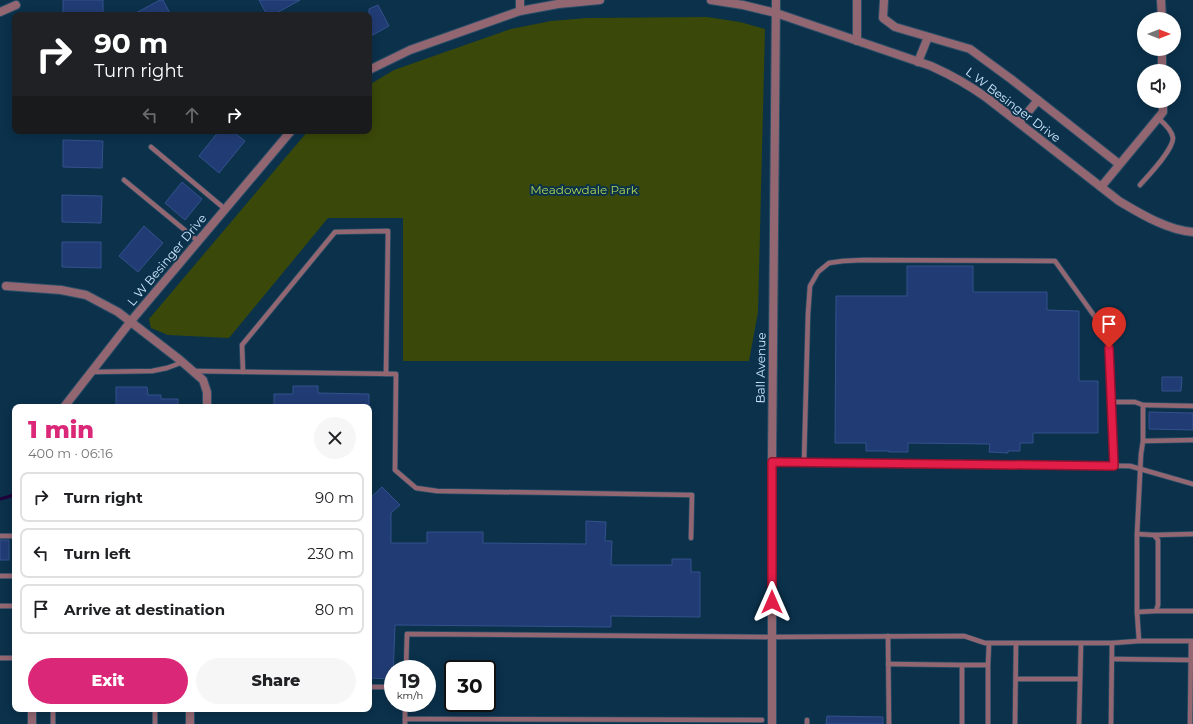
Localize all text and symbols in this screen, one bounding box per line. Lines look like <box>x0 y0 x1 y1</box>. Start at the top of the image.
north arrow <box>1137 12 1181 56</box>
map controls <box>1137 12 1181 108</box>
text: 90 m <box>94 26 168 60</box>
icon: right <box>28 28 80 80</box>
text: Turn right <box>94 60 184 82</box>
street label: L W Besinger Drive <box>963 64 1064 145</box>
button: sound <box>1137 64 1181 108</box>
icon: left <box>139 104 161 126</box>
icon: ahead <box>181 104 203 126</box>
icon: right <box>223 104 245 126</box>
park label: Meadowdale Park <box>530 182 639 197</box>
street label: L W Besinger Drive <box>124 211 209 309</box>
pin <box>1092 307 1126 348</box>
icon: arrive <box>1098 313 1120 335</box>
street label: Ball Avenue <box>752 332 769 404</box>
text: 1 min <box>28 415 94 444</box>
button: close <box>314 417 356 459</box>
text: 400 m · 06:16 <box>28 445 113 461</box>
icon: right <box>30 486 52 508</box>
text: Turn right <box>64 488 143 507</box>
text: 90 m <box>315 488 354 507</box>
icon: left <box>30 542 52 564</box>
text: Turn left <box>64 544 131 563</box>
text: 230 m <box>307 544 354 563</box>
position arrow <box>751 581 793 623</box>
icon: arrive <box>30 598 52 620</box>
text: Arrive at destination <box>64 600 225 619</box>
text: 80 m <box>315 600 354 619</box>
button: Exit <box>28 658 188 704</box>
button: Share <box>196 658 356 704</box>
speed limit sign: 30 <box>444 660 496 712</box>
text: 19 <box>400 669 420 693</box>
text: km/h <box>397 689 423 702</box>

